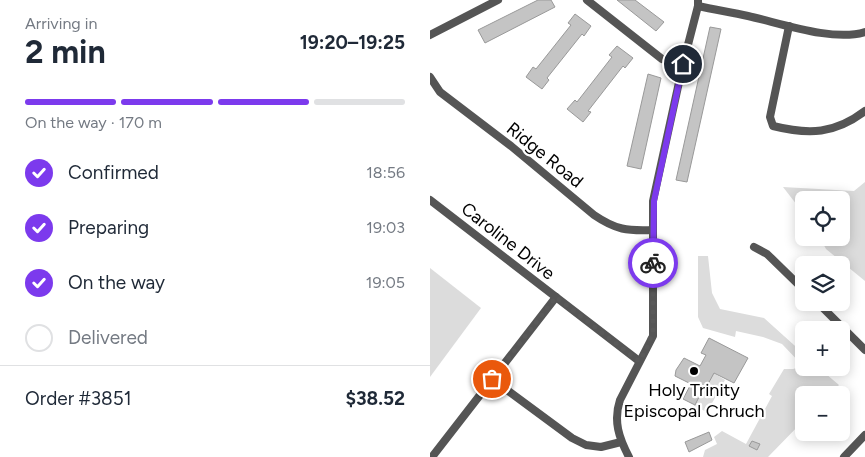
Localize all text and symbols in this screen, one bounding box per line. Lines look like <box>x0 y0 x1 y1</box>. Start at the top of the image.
text: Arriving in <box>25 14 97 33</box>
text: 19:20–19:25 <box>300 31 405 54</box>
text: 2 min <box>25 33 106 71</box>
pin <box>662 43 704 85</box>
icon: home <box>669 50 697 78</box>
text: On the way · 170 m <box>25 113 162 132</box>
street label: Ridge Road <box>502 117 588 193</box>
icon: check <box>25 159 53 187</box>
text: Confirmed <box>68 161 159 184</box>
text: 18:56 <box>366 163 405 182</box>
map controls <box>795 191 850 441</box>
button: locate <box>795 191 850 246</box>
street label: Caroline Drive <box>457 198 559 284</box>
icon: check <box>25 214 53 242</box>
text: Preparing <box>68 216 149 239</box>
text: 19:03 <box>366 218 405 237</box>
courier <box>628 238 678 288</box>
icon: bike <box>639 249 667 277</box>
button: layers <box>795 256 850 311</box>
icon: check <box>25 269 53 297</box>
text: On the way <box>68 271 165 294</box>
text: 19:05 <box>366 273 405 292</box>
button: + <box>795 321 850 376</box>
text: Delivered <box>68 326 148 349</box>
pin <box>471 358 513 400</box>
icon: bag <box>478 365 506 393</box>
marker: Holy Trinity Episcopal Chruch <box>688 365 700 377</box>
place label: Holy Trinity Episcopal Chruch <box>623 379 765 422</box>
button: − <box>795 386 850 441</box>
text: Order #3851 <box>25 387 132 410</box>
text: $38.52 <box>346 387 405 410</box>

